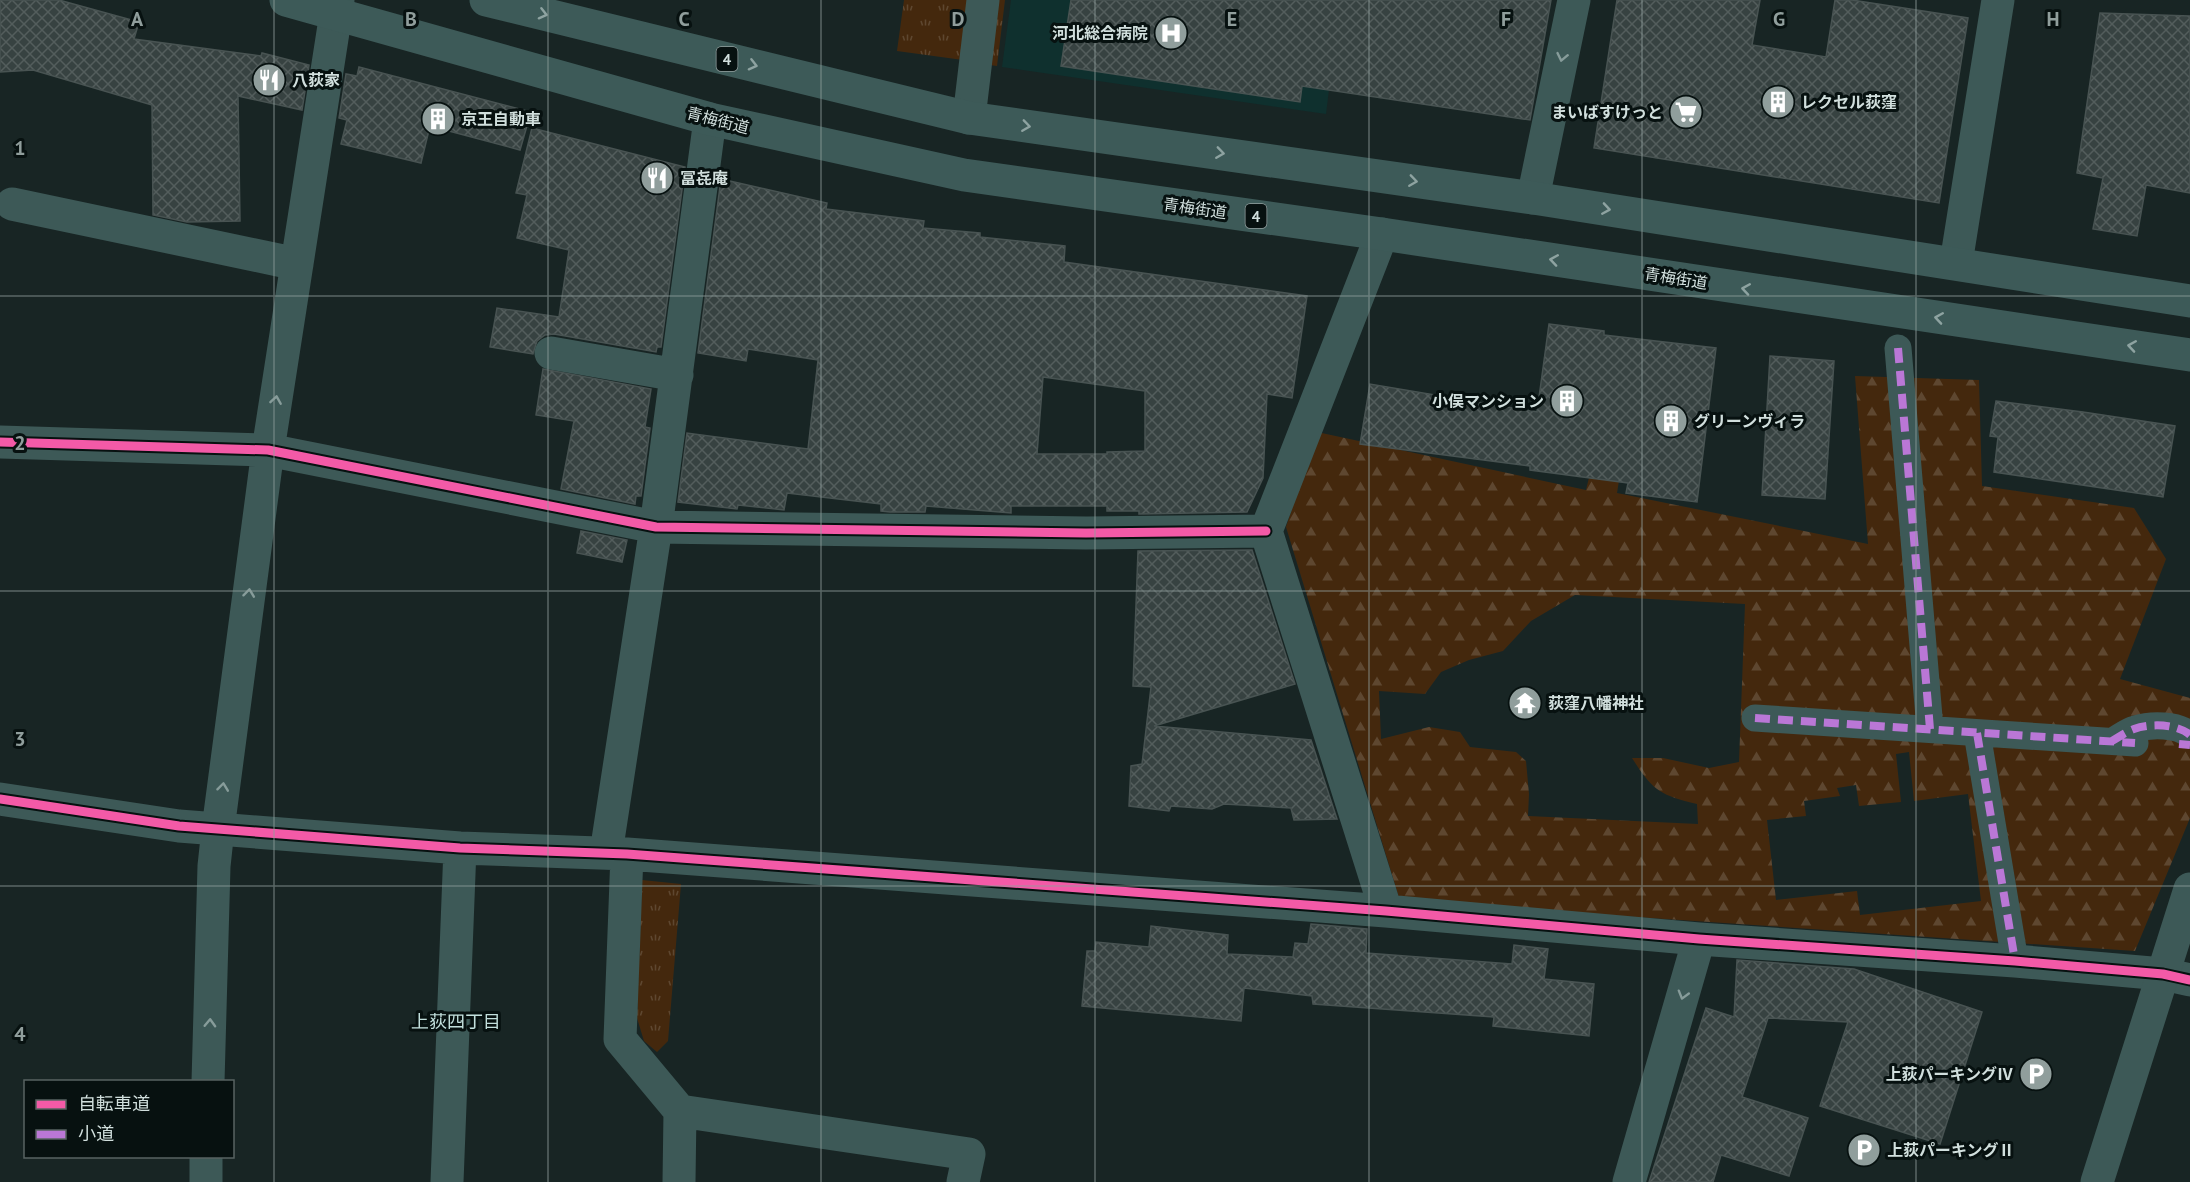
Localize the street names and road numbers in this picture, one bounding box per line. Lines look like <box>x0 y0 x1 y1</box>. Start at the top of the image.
road number: 4 <box>716 47 738 71</box>
street label: 青梅街道 <box>685 103 751 137</box>
street label: 青梅街道 <box>1162 194 1228 222</box>
road number: 4 <box>1246 204 1266 228</box>
street label: 青梅街道 <box>1643 263 1709 293</box>

